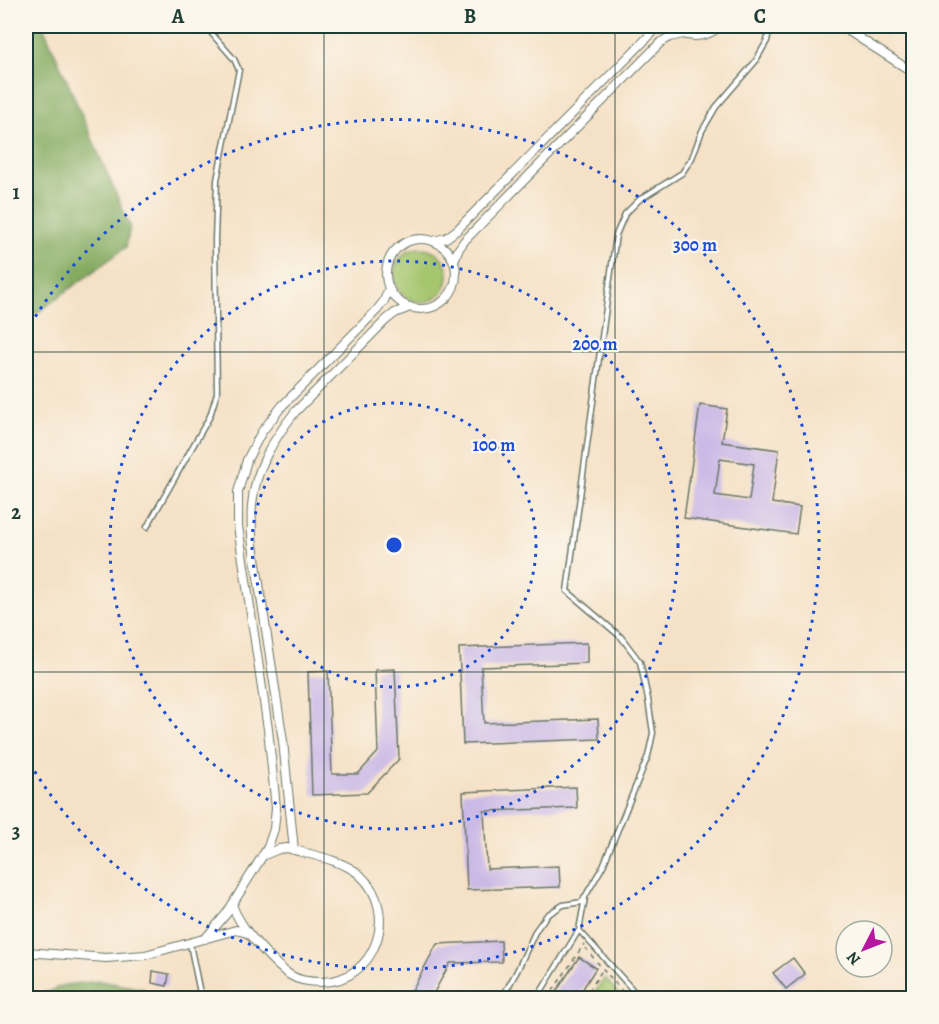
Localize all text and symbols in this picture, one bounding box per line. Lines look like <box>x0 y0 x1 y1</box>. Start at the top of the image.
text: A <box>171 3 185 30</box>
text: B <box>464 3 476 30</box>
text: C <box>754 3 766 30</box>
text: 1 <box>12 179 20 206</box>
text: 300 m <box>673 233 717 257</box>
text: 200 m <box>572 332 618 356</box>
text: 100 m <box>473 433 515 457</box>
text: 2 <box>11 499 21 526</box>
centre of rings <box>384 535 404 555</box>
text: 3 <box>12 818 20 845</box>
north arrow <box>834 919 894 979</box>
text: N <box>841 946 866 970</box>

